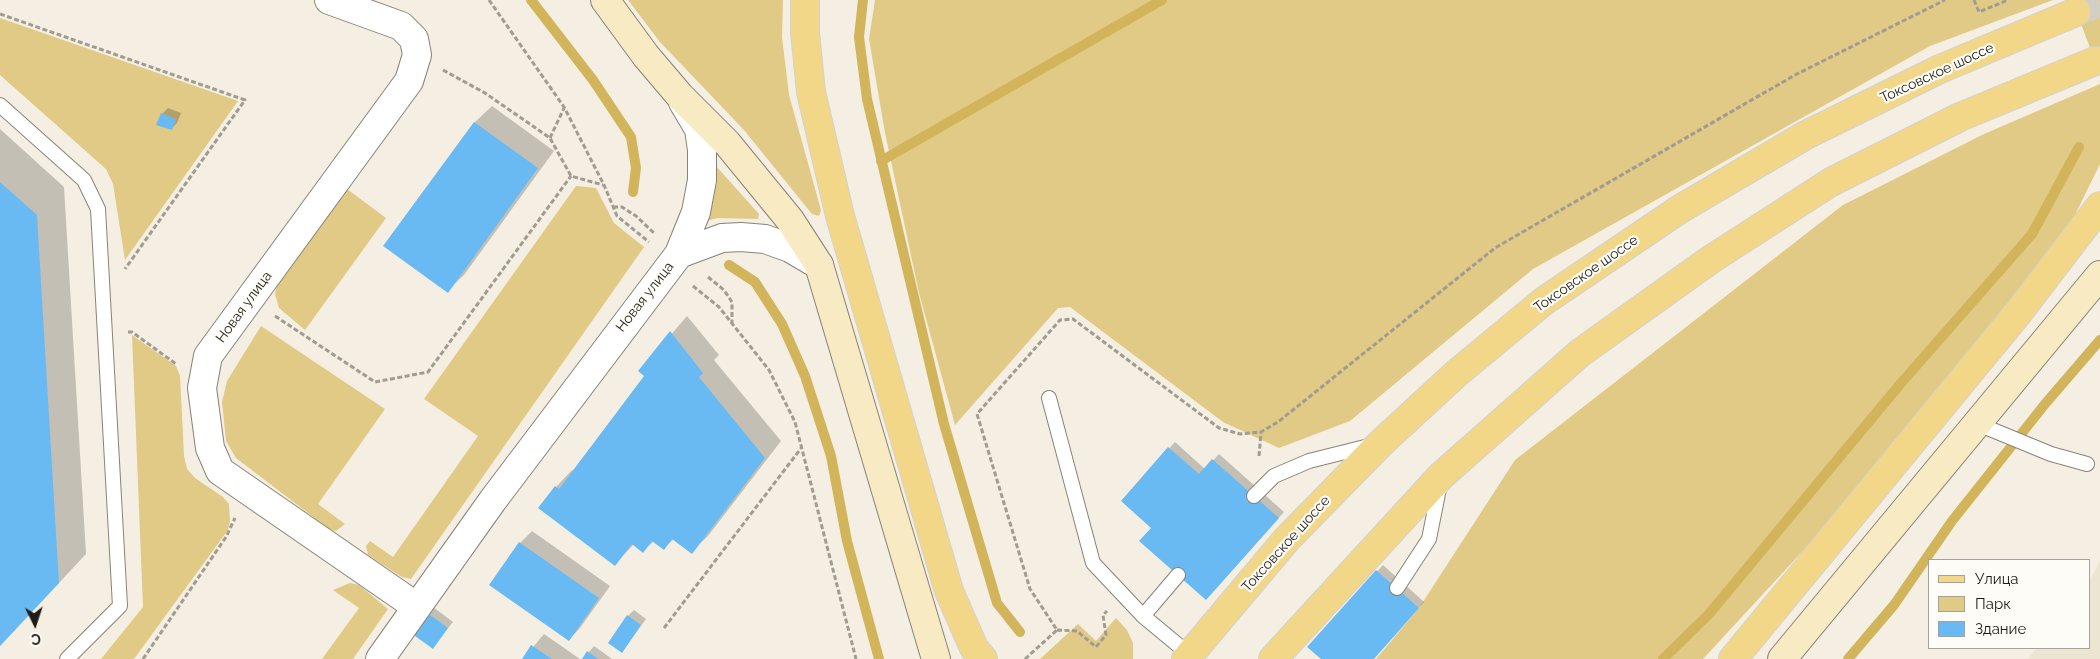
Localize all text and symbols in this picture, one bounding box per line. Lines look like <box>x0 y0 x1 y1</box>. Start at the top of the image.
street label: Токсовское шоссе <box>1878 39 1996 107</box>
street label: Токсовское шоссе <box>1531 232 1641 316</box>
street label: Новая улица <box>612 259 678 335</box>
street label: Новая улица <box>212 268 276 346</box>
street label: Токсовское шоссе <box>1239 493 1333 595</box>
legend <box>1928 559 2090 649</box>
text: Улица <box>1975 570 2019 588</box>
text: Парк <box>1975 595 2011 613</box>
north arrow <box>10 599 60 649</box>
text: Здание <box>1975 620 2026 638</box>
text: С <box>31 631 41 647</box>

